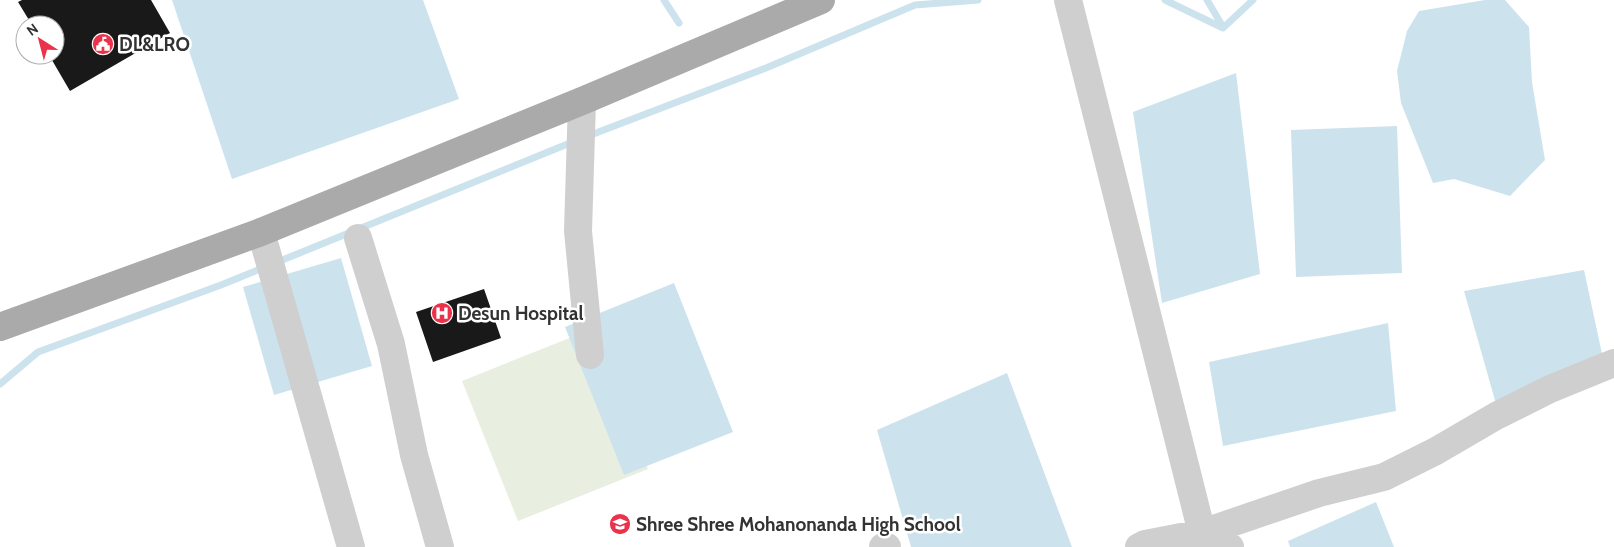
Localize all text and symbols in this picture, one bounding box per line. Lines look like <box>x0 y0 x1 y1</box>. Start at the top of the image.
north arrow <box>15 15 65 65</box>
text: N <box>23 19 42 40</box>
public building icon: DL&LRO <box>91 32 115 56</box>
place label: DL&LRO <box>119 33 190 56</box>
hospital icon: Desun Hospital <box>430 301 454 325</box>
place label: Desun Hospital <box>458 302 584 325</box>
school or university icon: Shree Shree Mohanonanda High School <box>608 512 632 536</box>
place label: Shree Shree Mohanonanda High School <box>636 513 961 536</box>

